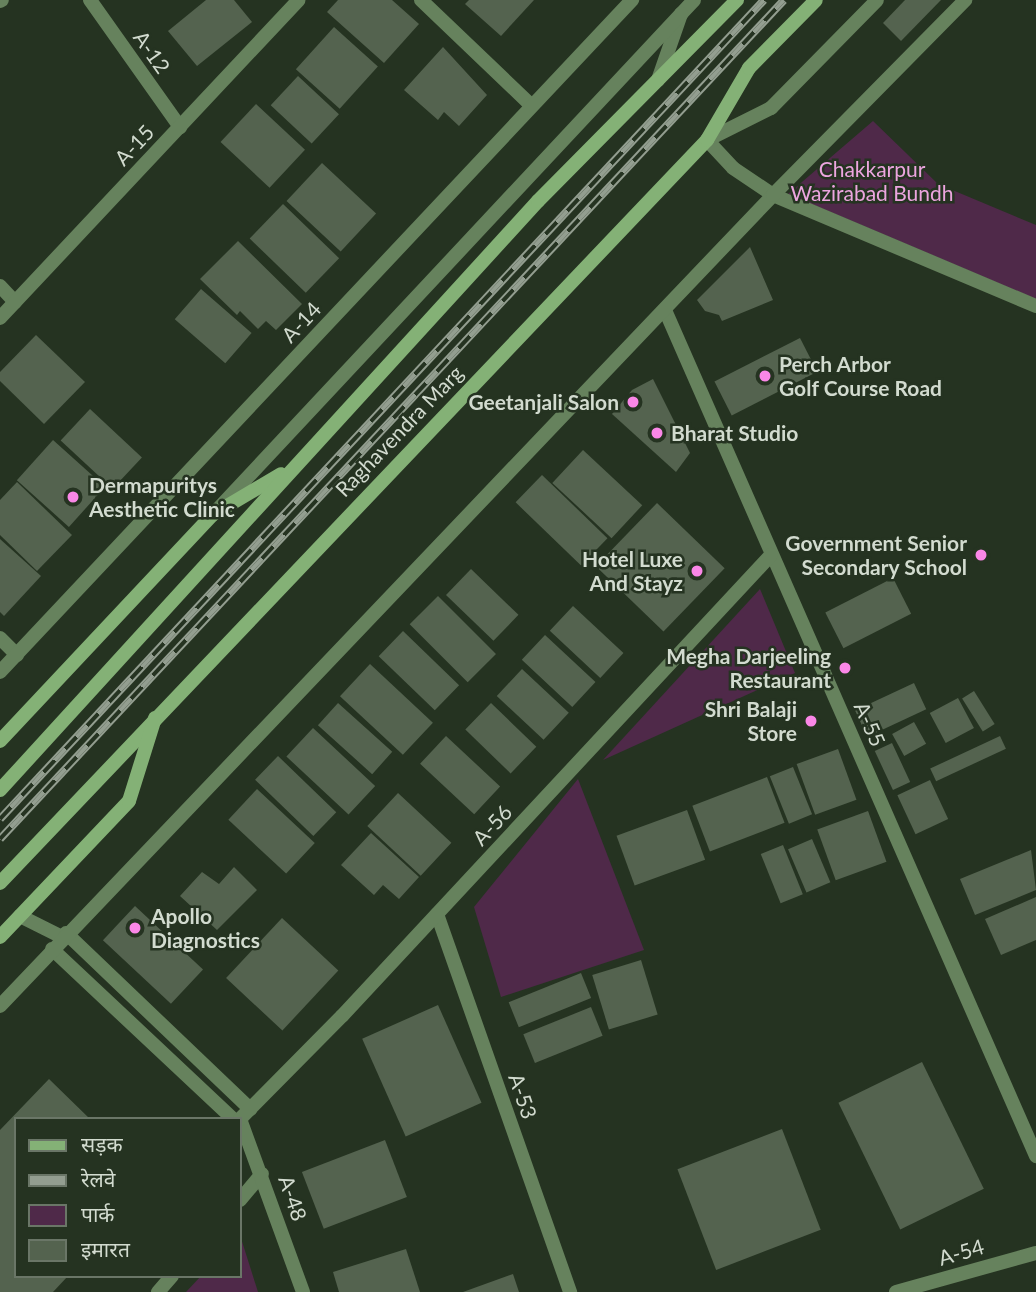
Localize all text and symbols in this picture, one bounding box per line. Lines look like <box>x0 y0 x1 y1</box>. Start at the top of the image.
street label: A-12 <box>128 26 176 78</box>
street label: A-15 <box>109 119 159 171</box>
park label: Chakkarpur Wazirabad Bundh <box>790 156 954 206</box>
street label: A-14 <box>276 296 326 348</box>
place label: Perch Arbor Golf Course Road <box>779 351 942 401</box>
street label: Raghavendra Marg <box>330 360 468 502</box>
marker: Perch Arbor Golf Course Road <box>757 368 773 384</box>
place label: Geetanjali Salon <box>468 389 619 415</box>
marker: Geetanjali Salon <box>625 394 641 410</box>
place label: Bharat Studio <box>671 420 798 446</box>
marker: Bharat Studio <box>649 425 665 441</box>
place label: Dermapuritys Aesthetic Clinic <box>89 472 235 522</box>
marker: Dermapuritys Aesthetic Clinic <box>63 487 83 507</box>
place label: Government Senior Secondary School <box>785 530 967 580</box>
place label: Hotel Luxe And Stayz <box>582 546 683 596</box>
marker: Government Senior Secondary School <box>973 547 989 563</box>
marker: Hotel Luxe And Stayz <box>689 563 705 579</box>
place label: Megha Darjeeling Restaurant <box>666 643 831 693</box>
marker: Megha Darjeeling Restaurant <box>837 660 853 676</box>
place label: Shri Balaji Store <box>705 696 797 746</box>
street label: A-55 <box>849 698 891 750</box>
marker: Shri Balaji Store <box>803 713 819 729</box>
street label: A-56 <box>467 799 517 851</box>
place label: Apollo Diagnostics <box>151 903 260 953</box>
marker: Apollo Diagnostics <box>125 918 145 938</box>
street label: A-53 <box>504 1070 542 1122</box>
legend <box>14 1117 242 1278</box>
text: सड़क <box>81 1131 123 1156</box>
text: रेलवे <box>81 1166 116 1191</box>
street label: A-48 <box>274 1172 312 1224</box>
text: पार्क <box>81 1201 115 1226</box>
street label: A-54 <box>935 1233 987 1271</box>
text: इमारत <box>81 1236 130 1261</box>

